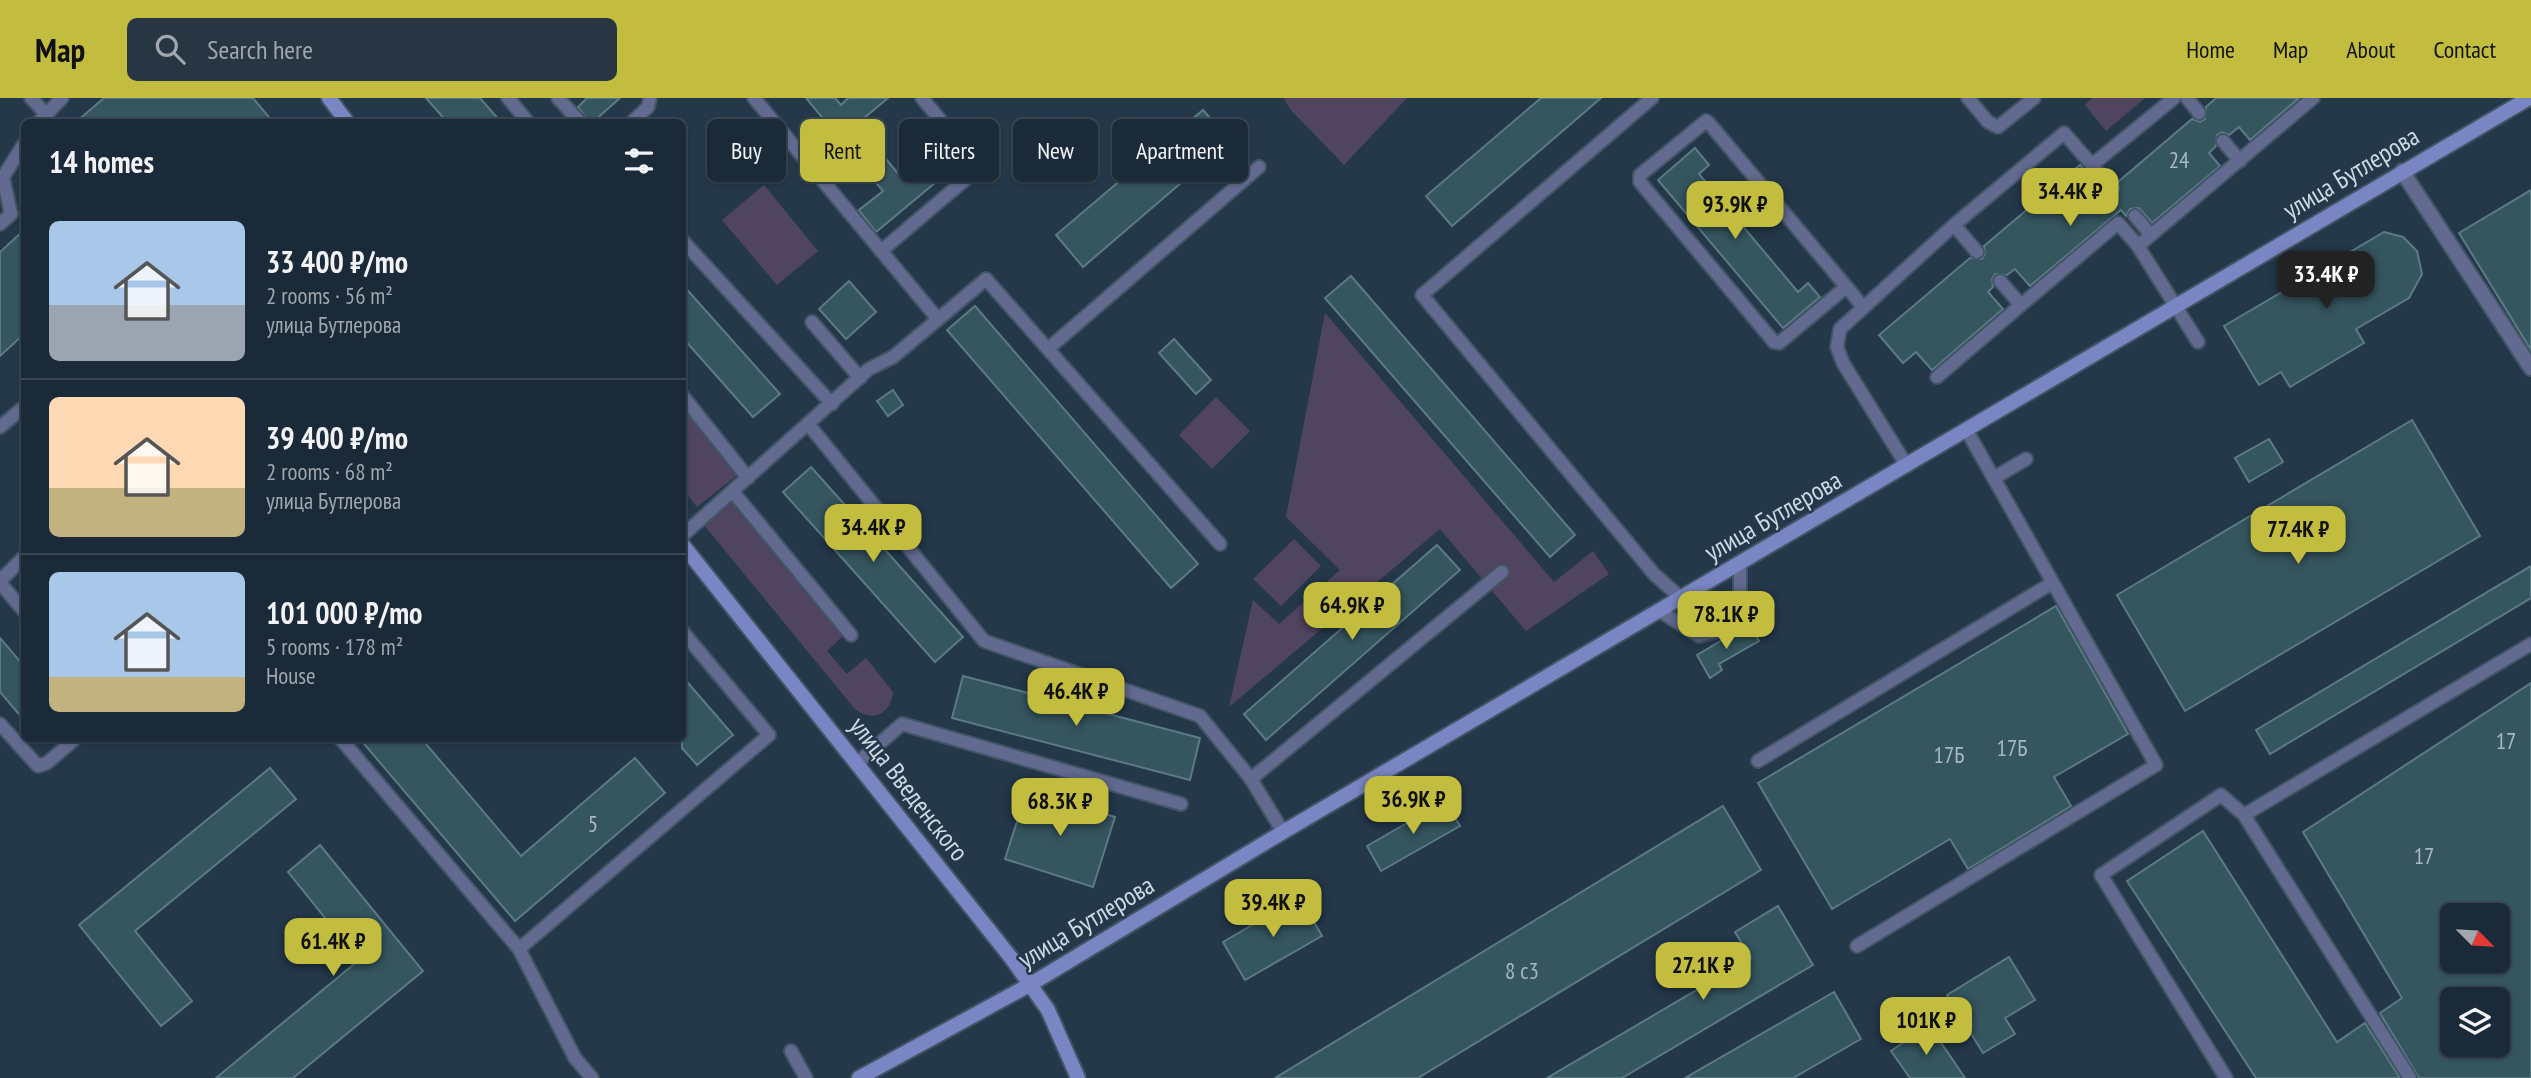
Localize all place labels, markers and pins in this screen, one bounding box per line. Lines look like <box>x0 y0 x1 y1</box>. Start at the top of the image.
pin: 34.4K ₽ <box>2005 169 2135 228</box>
pin: 93.9K ₽ <box>1670 181 1800 241</box>
pin: 33.4K ₽ <box>2261 252 2391 311</box>
pin: 34.4K ₽ <box>808 504 938 564</box>
pin: 77.4K ₽ <box>2233 506 2363 566</box>
pin: 64.9K ₽ <box>1287 582 1417 642</box>
pin: 78.1K ₽ <box>1661 592 1791 651</box>
pin: 46.4K ₽ <box>1011 668 1141 728</box>
pin: 36.9K ₽ <box>1348 776 1478 836</box>
pin: 68.3K ₽ <box>995 778 1125 838</box>
pin: 39.4K ₽ <box>1208 880 1338 939</box>
pin: 61.4K ₽ <box>268 918 398 978</box>
pin: 27.1K ₽ <box>1638 942 1768 1002</box>
pin: 101K ₽ <box>1869 998 1983 1057</box>

